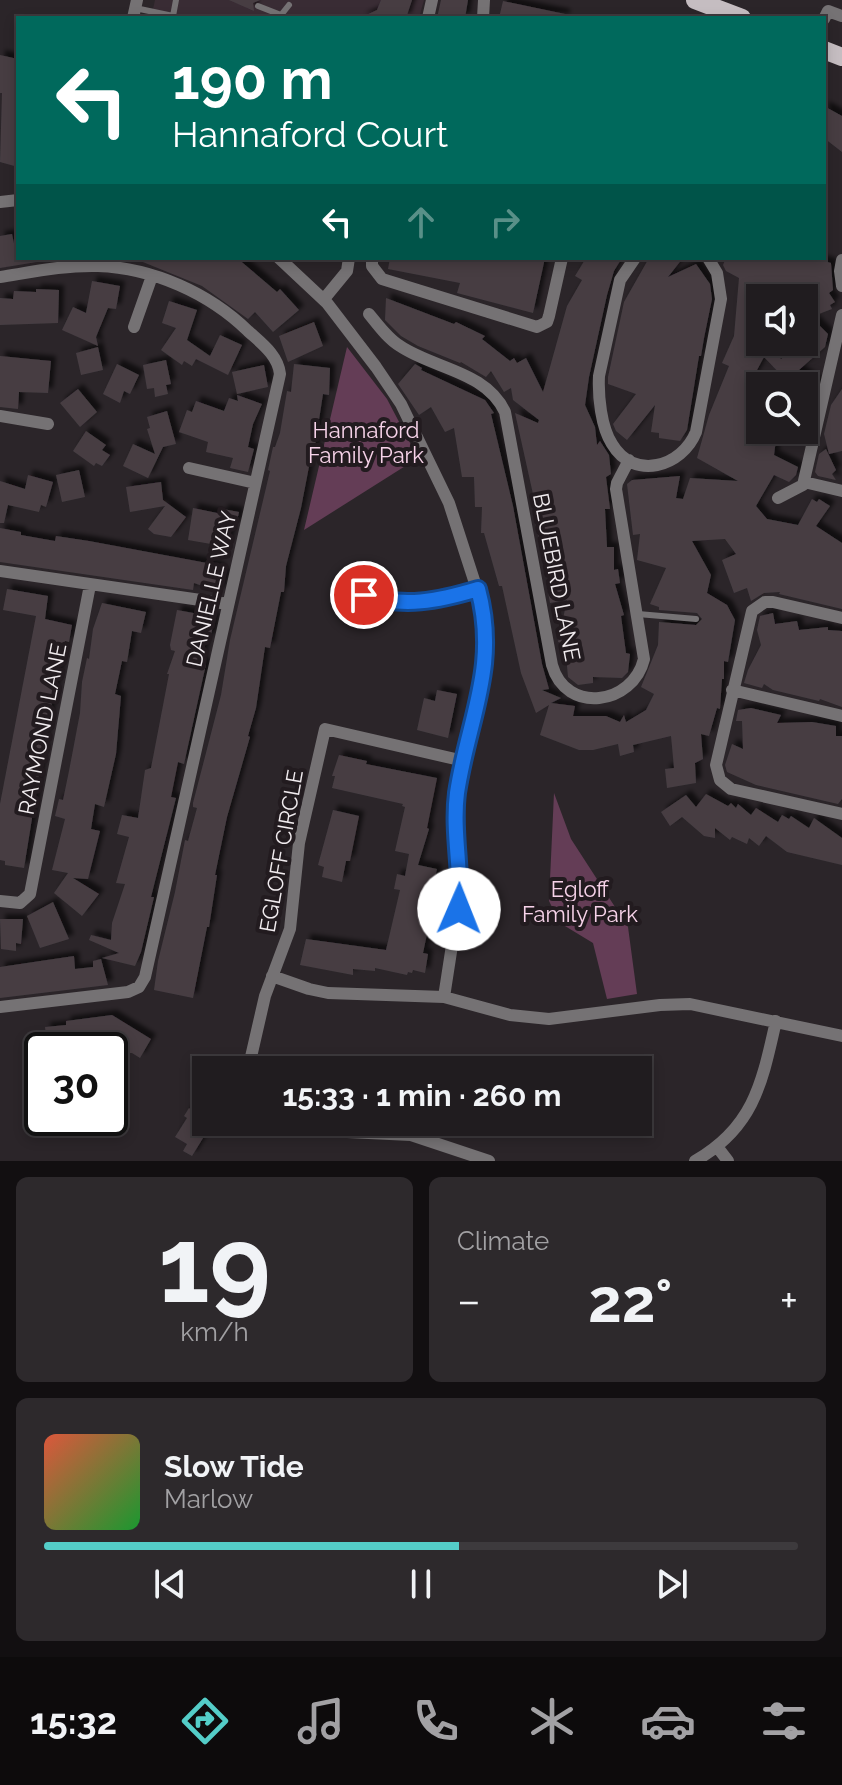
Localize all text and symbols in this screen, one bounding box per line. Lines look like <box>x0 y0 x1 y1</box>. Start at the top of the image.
text: 190 m <box>172 46 333 112</box>
icon: left <box>40 48 144 152</box>
text: Hannaford Court <box>172 113 448 155</box>
icon: left <box>315 200 359 244</box>
icon: ahead <box>399 200 443 244</box>
icon: right <box>483 200 527 244</box>
map controls <box>746 284 818 444</box>
button: sound <box>746 284 818 356</box>
button: search <box>746 372 818 444</box>
park label: Hannaford Family Park <box>308 417 424 468</box>
street label: BLUEBIRD LANE <box>528 491 586 663</box>
street label: DANIELLE WAY <box>180 509 242 669</box>
pin <box>330 561 398 629</box>
icon: arrive <box>342 573 386 617</box>
street label: RAYMOND LANE <box>13 641 71 817</box>
street label: EGLOFF CIRCLE <box>254 768 308 934</box>
position arrow <box>417 867 501 951</box>
park label: Egloff Family Park <box>522 876 638 927</box>
speed limit sign: 30 <box>24 1032 128 1136</box>
text: 15:33 · 1 min · 260 m <box>282 1078 562 1113</box>
text: 19 <box>158 1204 271 1326</box>
text: Climate <box>457 1226 549 1256</box>
text: 22° <box>588 1266 672 1336</box>
text: − <box>457 1275 481 1326</box>
text: + <box>780 1275 798 1326</box>
text: km/h <box>180 1317 249 1347</box>
text: Slow Tide <box>164 1449 304 1484</box>
text: Marlow <box>164 1484 253 1514</box>
icon: previous <box>148 1562 192 1606</box>
icon: pause <box>399 1562 443 1606</box>
icon: next <box>650 1562 694 1606</box>
icon: directions <box>177 1693 233 1749</box>
icon: music <box>293 1693 349 1749</box>
icon: phone <box>408 1693 464 1749</box>
icon: climate <box>524 1693 580 1749</box>
icon: car <box>640 1693 696 1749</box>
icon: filters <box>756 1693 812 1749</box>
text: 15:32 <box>30 1700 117 1742</box>

